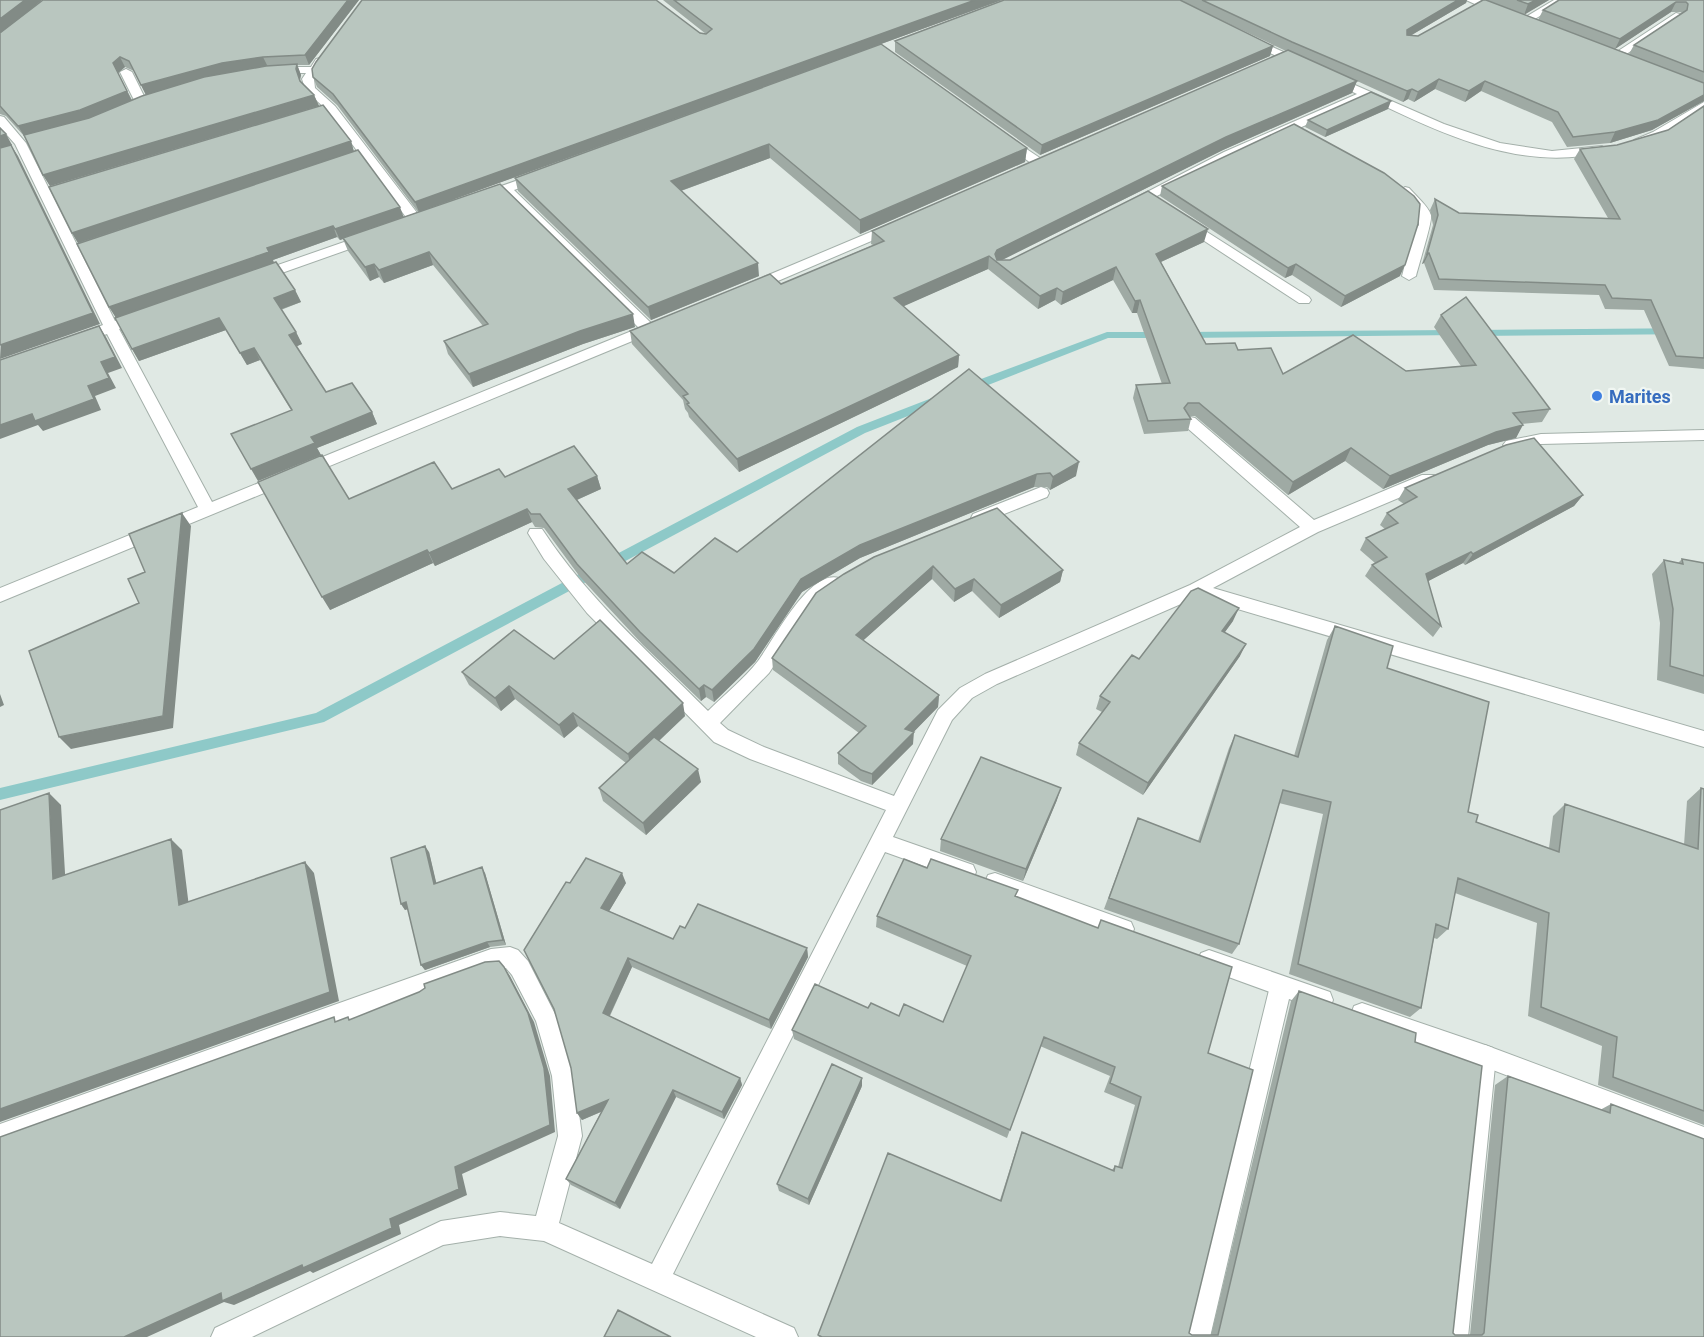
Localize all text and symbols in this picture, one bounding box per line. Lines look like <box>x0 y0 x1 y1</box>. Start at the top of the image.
place label: Marites <box>1609 386 1671 407</box>
marker: Marites <box>1590 389 1604 403</box>

